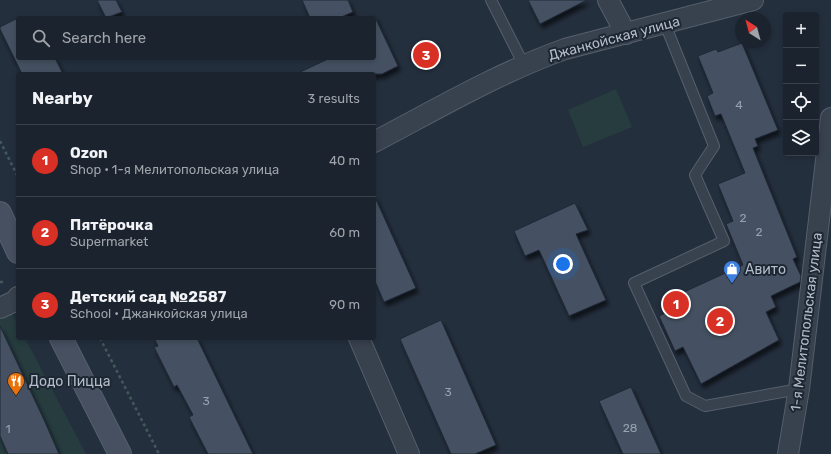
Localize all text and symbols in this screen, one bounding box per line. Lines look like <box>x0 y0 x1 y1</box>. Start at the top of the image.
north arrow <box>735 12 771 48</box>
map controls <box>783 12 819 156</box>
button: + <box>783 12 819 48</box>
street label: Джанкойская улица <box>547 13 682 64</box>
search box <box>16 16 376 60</box>
icon: search <box>30 27 52 49</box>
text: Search here <box>62 29 146 47</box>
pin: 3 <box>413 40 439 70</box>
button: − <box>783 48 819 84</box>
button: locate <box>783 84 819 120</box>
text: Nearby <box>32 88 93 108</box>
text: 3 results <box>308 91 360 106</box>
house number: 4 <box>735 98 743 112</box>
button: layers <box>783 120 819 156</box>
text: Ozon <box>70 144 108 162</box>
text: 1 <box>42 153 48 168</box>
text: 40 m <box>329 153 360 168</box>
text: Shop · 1-я Мелитопольская улица <box>70 162 279 177</box>
house number: 2 <box>739 211 747 225</box>
text: Пятёрочка <box>70 216 153 234</box>
text: 2 <box>41 225 49 240</box>
text: 60 m <box>329 225 360 240</box>
house number: 2 <box>755 225 763 239</box>
street label: 1-я Мелитопольская улица <box>787 232 826 413</box>
text: Supermarket <box>70 234 148 249</box>
your location <box>553 254 573 274</box>
shop icon: Авито <box>722 259 742 284</box>
place label: Авито <box>745 261 786 278</box>
text: Детский сад №2587 <box>70 288 226 306</box>
pin: 1 <box>663 289 689 319</box>
text: 3 <box>41 297 49 312</box>
text: 90 m <box>329 297 360 312</box>
text: School · Джанкойская улица <box>70 306 248 321</box>
pin: 2 <box>707 306 733 336</box>
restaurant icon: Додо Пицца <box>6 371 26 396</box>
place label: Додо Пицца <box>29 373 110 390</box>
house number: 3 <box>444 385 452 399</box>
house number: 3 <box>202 394 210 408</box>
house number: 28 <box>623 421 637 435</box>
house number: 1 <box>5 422 11 436</box>

